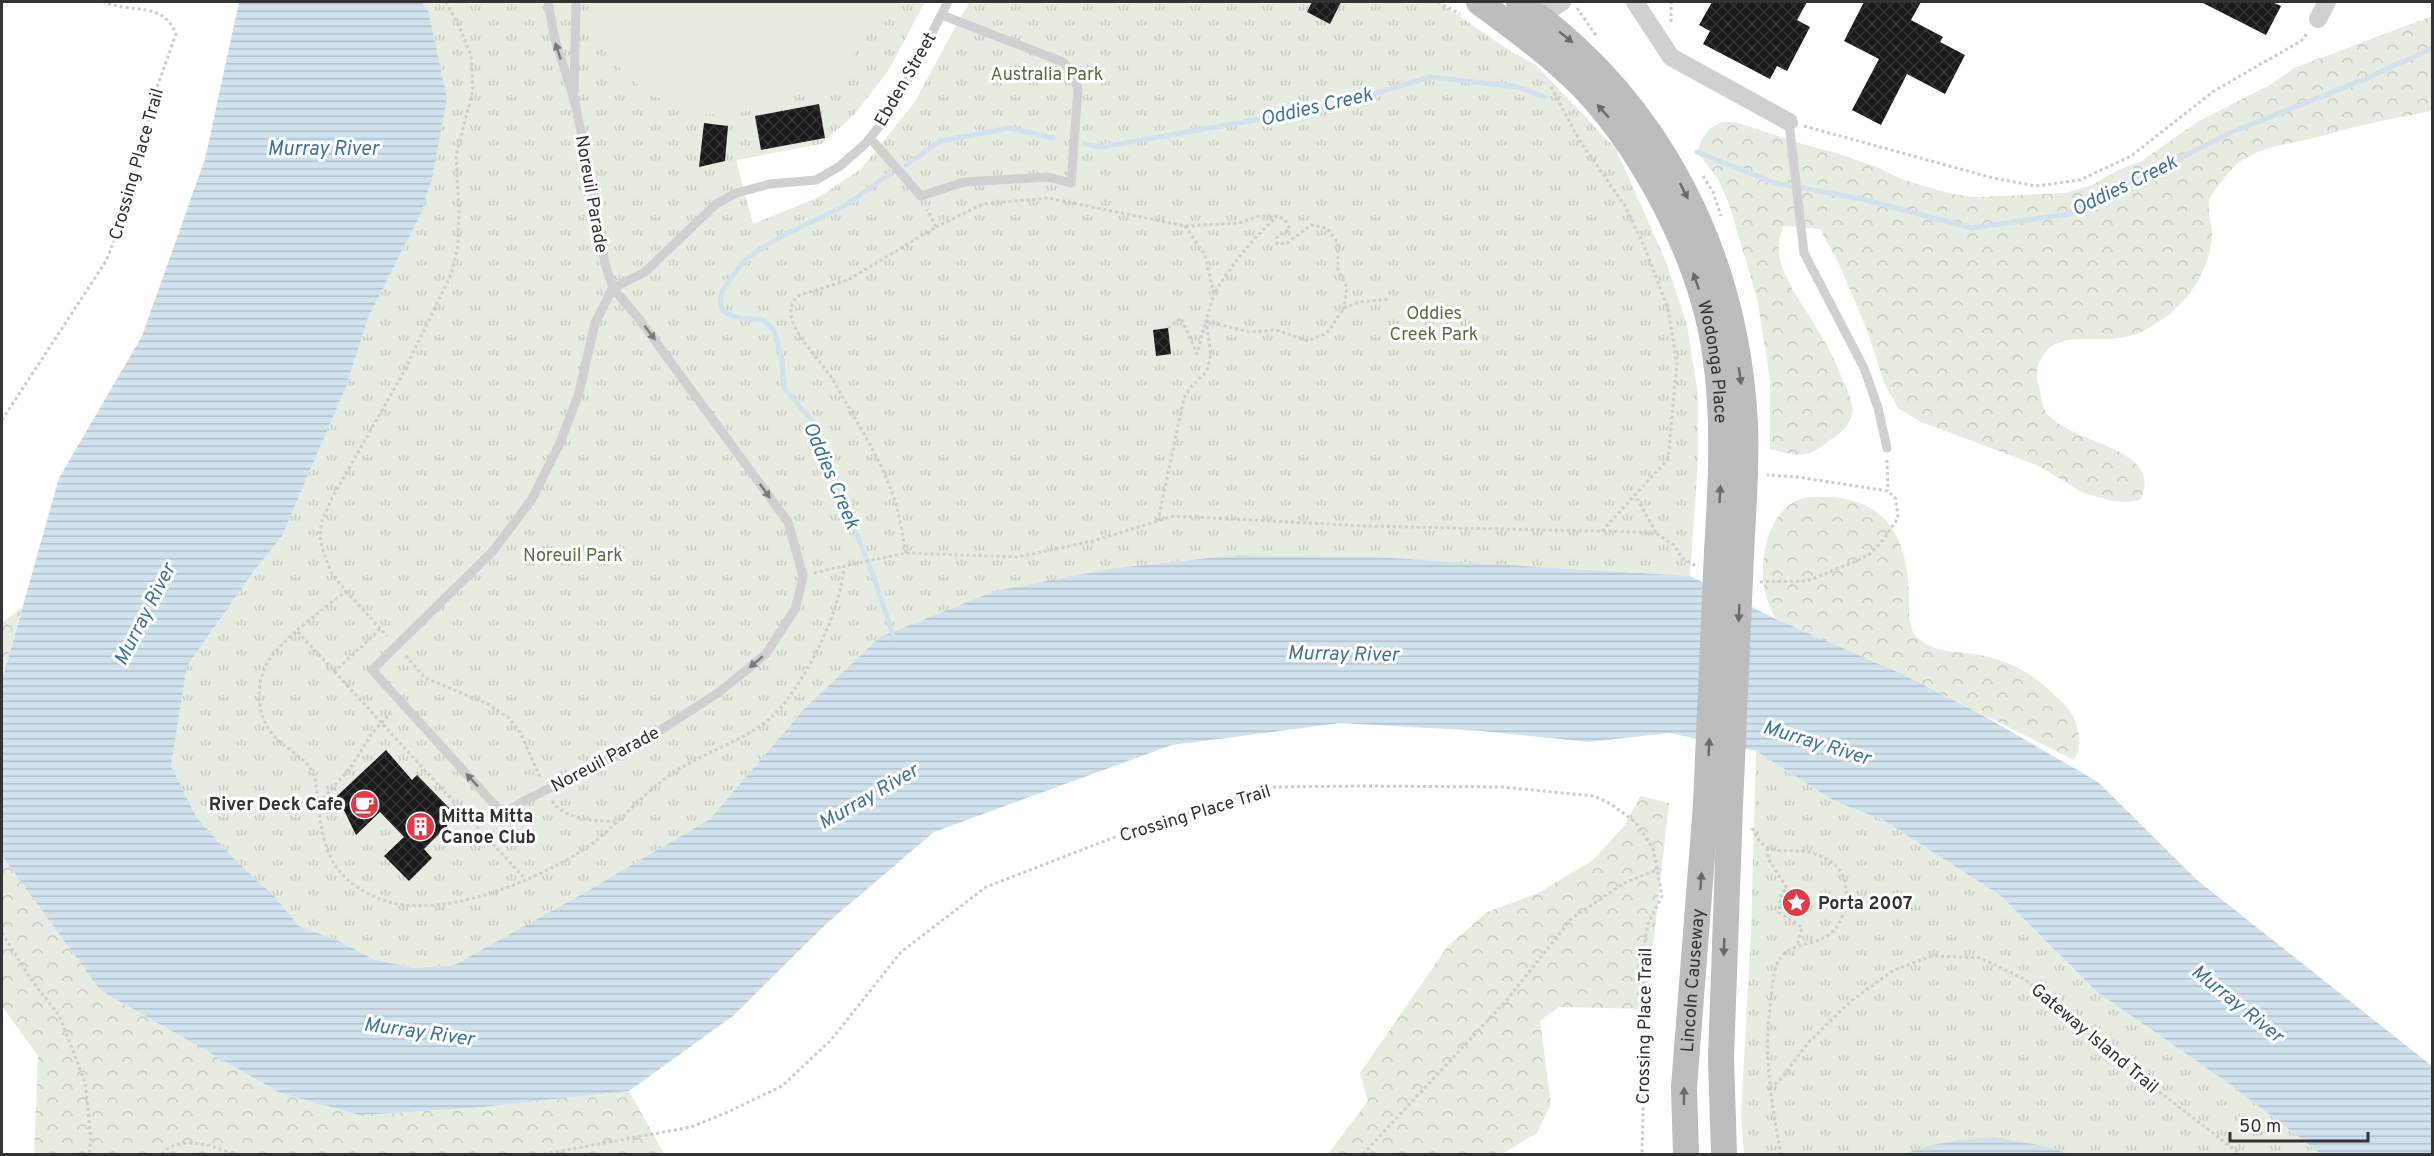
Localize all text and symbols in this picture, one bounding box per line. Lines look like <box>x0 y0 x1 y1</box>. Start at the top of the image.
street label: Ebden Street <box>870 28 943 131</box>
one-way arrow <box>1558 30 1573 43</box>
one-way arrow <box>553 42 563 60</box>
park label: Australia Park <box>991 64 1103 87</box>
water label: Oddies Creek <box>1258 82 1376 133</box>
street label: Crossing Place Trail <box>105 86 170 243</box>
one-way arrow <box>1597 104 1610 119</box>
street label: Noreuil Parade <box>569 133 612 255</box>
water label: Murray River <box>267 137 380 163</box>
water label: Oddies Creek <box>2068 150 2183 224</box>
one-way arrow <box>1679 182 1689 199</box>
one-way arrow <box>1690 272 1700 290</box>
street label: Wodonga Place <box>1691 298 1731 424</box>
park label: Oddies Creek Park <box>1390 303 1478 347</box>
one-way arrow <box>643 326 655 341</box>
one-way arrow <box>1736 367 1745 386</box>
water label: Oddies Creek <box>796 418 865 534</box>
one-way arrow <box>759 482 771 498</box>
one-way arrow <box>1716 484 1725 503</box>
park label: Noreuil Park <box>523 545 623 568</box>
water label: Murray River <box>109 558 183 670</box>
one-way arrow <box>1734 604 1743 623</box>
water label: Murray River <box>1287 641 1400 669</box>
one-way arrow <box>748 656 764 669</box>
water label: Murray River <box>1759 715 1875 773</box>
street label: Noreuil Parade <box>548 722 664 799</box>
one-way arrow <box>1704 737 1713 756</box>
water label: Murray River <box>814 758 925 837</box>
one-way arrow <box>466 773 479 788</box>
street label: Crossing Place Trail <box>1117 781 1274 848</box>
cafe icon: River Deck Cafe <box>348 788 380 820</box>
place label: River Deck Cafe <box>209 794 343 817</box>
place label: Mitta Mitta Canoe Club <box>441 806 536 850</box>
building icon: Mitta Mitta Canoe Club <box>404 810 436 842</box>
one-way arrow <box>1696 871 1706 890</box>
place icon: Porta 2007 <box>1781 887 1813 919</box>
place label: Porta 2007 <box>1818 893 1912 916</box>
street label: Lincoln Causeway <box>1677 908 1711 1053</box>
one-way arrow <box>1720 938 1729 957</box>
street label: Crossing Place Trail <box>1633 947 1658 1105</box>
water label: Murray River <box>2185 959 2289 1051</box>
street label: Gateway Island Trail <box>2026 979 2163 1099</box>
water label: Murray River <box>362 1012 477 1054</box>
one-way arrow <box>1680 1087 1689 1106</box>
scale bar <box>2230 1105 2368 1143</box>
text: 50 m <box>2239 1116 2281 1139</box>

